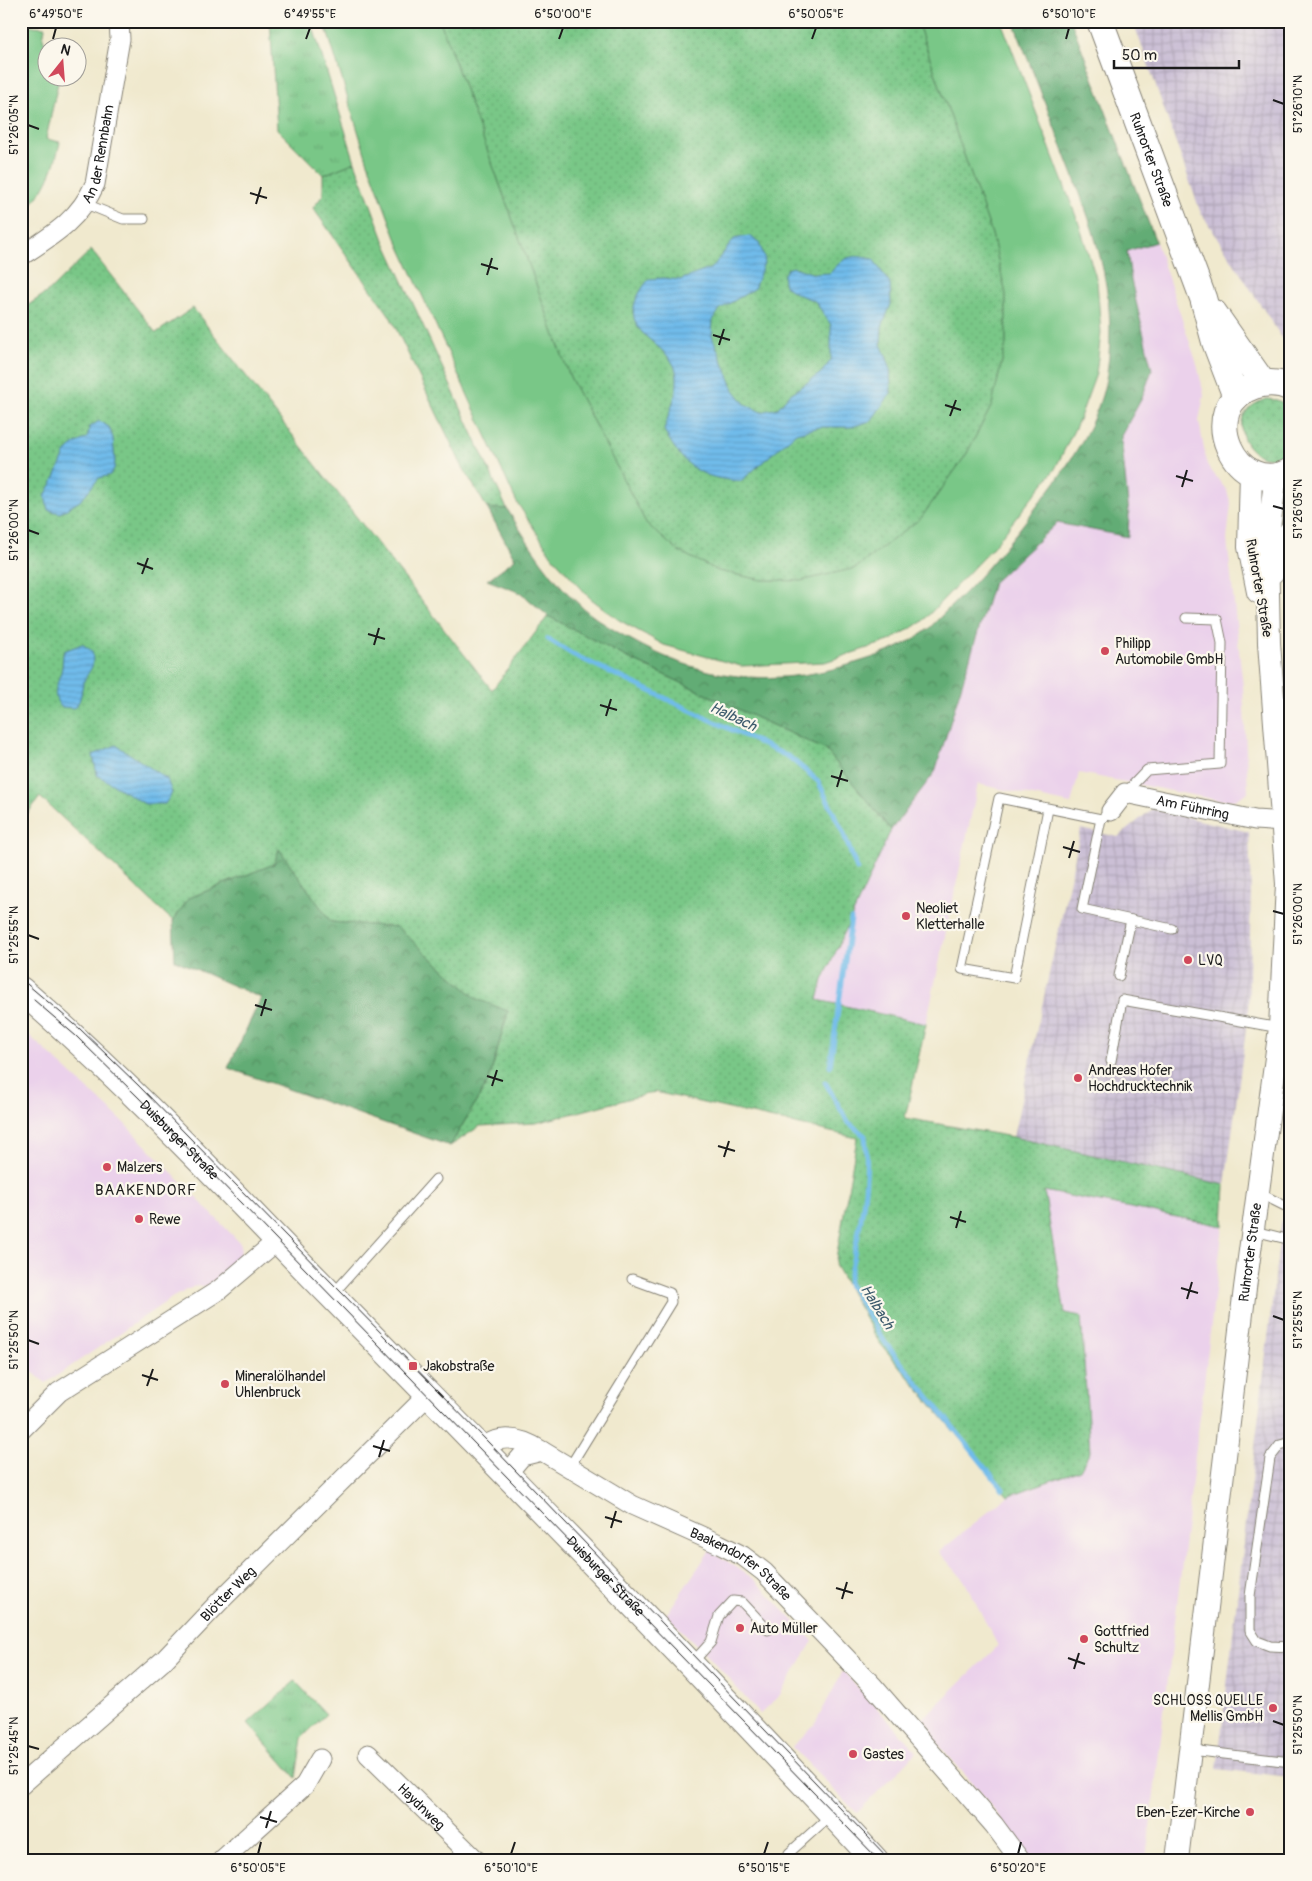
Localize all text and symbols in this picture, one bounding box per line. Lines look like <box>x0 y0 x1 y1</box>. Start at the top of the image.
text: 6°49'50"E <box>29 7 83 22</box>
text: 6°49'55"E <box>284 7 336 22</box>
text: 6°50'00"E <box>535 7 591 22</box>
text: 6°50'05"E <box>788 7 844 22</box>
text: 6°50'10"E <box>1042 7 1096 22</box>
north arrow <box>38 38 88 88</box>
scale bar <box>1114 38 1240 70</box>
text: N <box>59 41 73 60</box>
text: 50 m <box>1122 46 1157 65</box>
text: 51°26'10"N <box>1291 75 1306 133</box>
text: 51°26'05"N <box>7 95 22 155</box>
street label: An der Rennbahn <box>78 103 117 206</box>
street label: Ruhrorter Straße <box>1126 110 1177 209</box>
text: 51°26'05"N <box>1291 479 1306 539</box>
text: 51°26'00"N <box>7 499 22 561</box>
street label: Ruhrorter Straße <box>1242 538 1276 639</box>
place label: Philipp Automobile GmbH <box>1115 635 1223 668</box>
marker: Philipp Automobile GmbH <box>1099 645 1111 657</box>
water label: Halbach <box>707 698 760 736</box>
street label: Am Führring <box>1155 791 1231 823</box>
text: 51°26'00"N <box>1291 883 1306 945</box>
place label: Neoliet Kletterhalle <box>916 900 985 933</box>
text: 51°25'55"N <box>7 906 22 964</box>
marker: Neoliet Kletterhalle <box>900 910 912 922</box>
place label: LVQ <box>1198 952 1223 969</box>
marker: LVQ <box>1182 954 1194 966</box>
place label: Andreas Hofer Hochdrucktechnik <box>1088 1062 1193 1095</box>
marker: Andreas Hofer Hochdrucktechnik <box>1072 1072 1084 1084</box>
street label: Duisburger Straße <box>136 1096 223 1183</box>
place label: Malzers <box>117 1159 163 1176</box>
marker: Malzers <box>101 1161 113 1173</box>
district label: BAAKENDORF <box>95 1181 197 1200</box>
street label: Ruhrorter Straße <box>1235 1202 1265 1303</box>
place label: Rewe <box>149 1211 180 1228</box>
marker: Rewe <box>133 1213 145 1225</box>
water label: Halbach <box>856 1281 899 1334</box>
text: 51°25'55"N <box>1291 1291 1306 1349</box>
text: 51°25'50"N <box>7 1310 22 1370</box>
place label: Jakobstraße <box>423 1358 494 1375</box>
marker: Jakobstraße <box>407 1360 419 1372</box>
place label: Mineralölhandel Uhlenbruck <box>235 1368 326 1401</box>
marker: Mineralölhandel Uhlenbruck <box>219 1378 231 1390</box>
street label: Baakendorfer Straße <box>687 1524 795 1604</box>
street label: Duisburger Straße <box>563 1532 648 1620</box>
street label: Blötter Weg <box>197 1562 259 1625</box>
place label: Auto Müller <box>750 1620 818 1637</box>
marker: Auto Müller <box>734 1622 746 1634</box>
place label: Gottfried Schultz <box>1094 1623 1149 1656</box>
marker: Gottfried Schultz <box>1078 1633 1090 1645</box>
place label: SCHLOSS QUELLE Mellis GmbH <box>1153 1692 1263 1725</box>
text: 51°25'50"N <box>1291 1695 1306 1755</box>
marker: SCHLOSS QUELLE Mellis GmbH <box>1267 1702 1279 1714</box>
text: 51°25'45"N <box>7 1717 22 1775</box>
place label: Gastes <box>863 1746 905 1763</box>
marker: Gastes <box>847 1748 859 1760</box>
street label: Haydnweg <box>394 1780 449 1833</box>
place label: Eben-Ezer-Kirche <box>1136 1804 1240 1821</box>
marker: Eben-Ezer-Kirche <box>1244 1806 1256 1818</box>
text: 6°50'05"E <box>230 1861 286 1876</box>
text: 6°50'10"E <box>484 1861 538 1876</box>
text: 6°50'15"E <box>738 1861 790 1876</box>
text: 6°50'20"E <box>990 1861 1046 1876</box>

